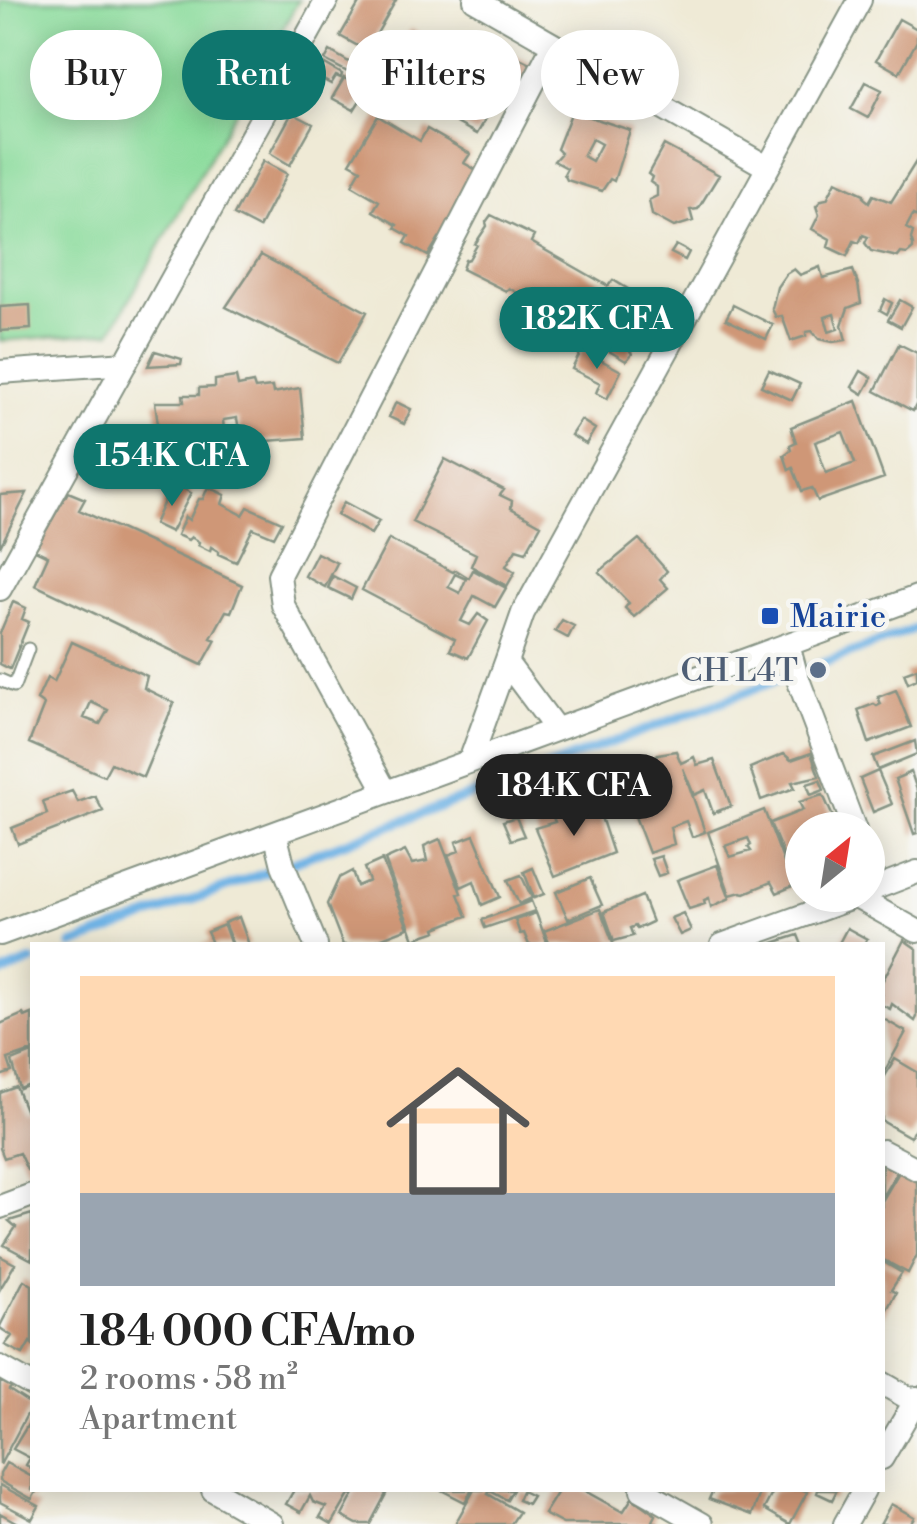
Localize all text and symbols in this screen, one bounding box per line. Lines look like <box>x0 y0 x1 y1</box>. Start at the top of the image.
chip: Buy <box>30 30 162 120</box>
chip: Rent <box>182 30 326 120</box>
chip: Filters <box>346 30 521 120</box>
chip: New <box>541 30 679 120</box>
pin: 182K CFA <box>494 287 700 372</box>
text: 182K CFA <box>521 299 673 339</box>
pin: 154K CFA <box>69 424 275 509</box>
text: 154K CFA <box>96 436 249 476</box>
place label: Mairie <box>790 597 886 637</box>
marker: Mairie <box>759 605 781 627</box>
place label: CH L4T <box>681 651 798 691</box>
marker: CH L4T <box>807 659 829 681</box>
pin: 184K CFA <box>471 754 677 839</box>
text: 184K CFA <box>497 766 651 806</box>
north arrow <box>785 812 885 912</box>
map controls <box>785 812 885 912</box>
icon: home <box>368 1041 548 1221</box>
text: 184 000 CFA/mo <box>80 1306 416 1359</box>
text: 2 rooms · 58 m² <box>80 1359 298 1399</box>
text: Apartment <box>80 1399 237 1439</box>

